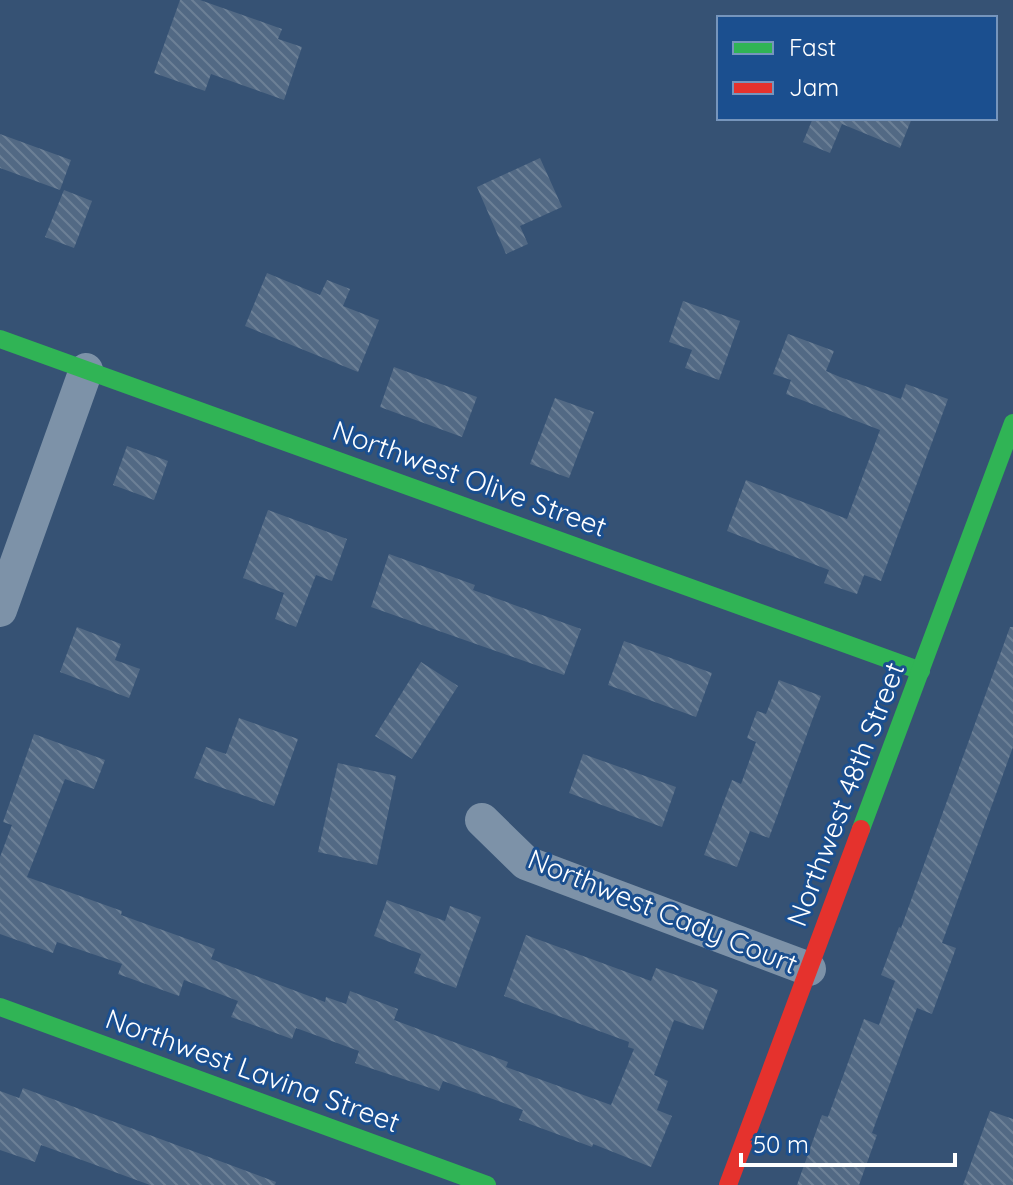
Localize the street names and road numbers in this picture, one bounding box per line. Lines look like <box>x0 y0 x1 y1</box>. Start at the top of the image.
street label: Northwest Olive Street <box>328 412 612 544</box>
street label: Northwest 48th Street <box>778 657 912 931</box>
street label: Northwest Cady Court <box>523 841 803 981</box>
street label: Northwest Lavina Street <box>101 1000 405 1140</box>

